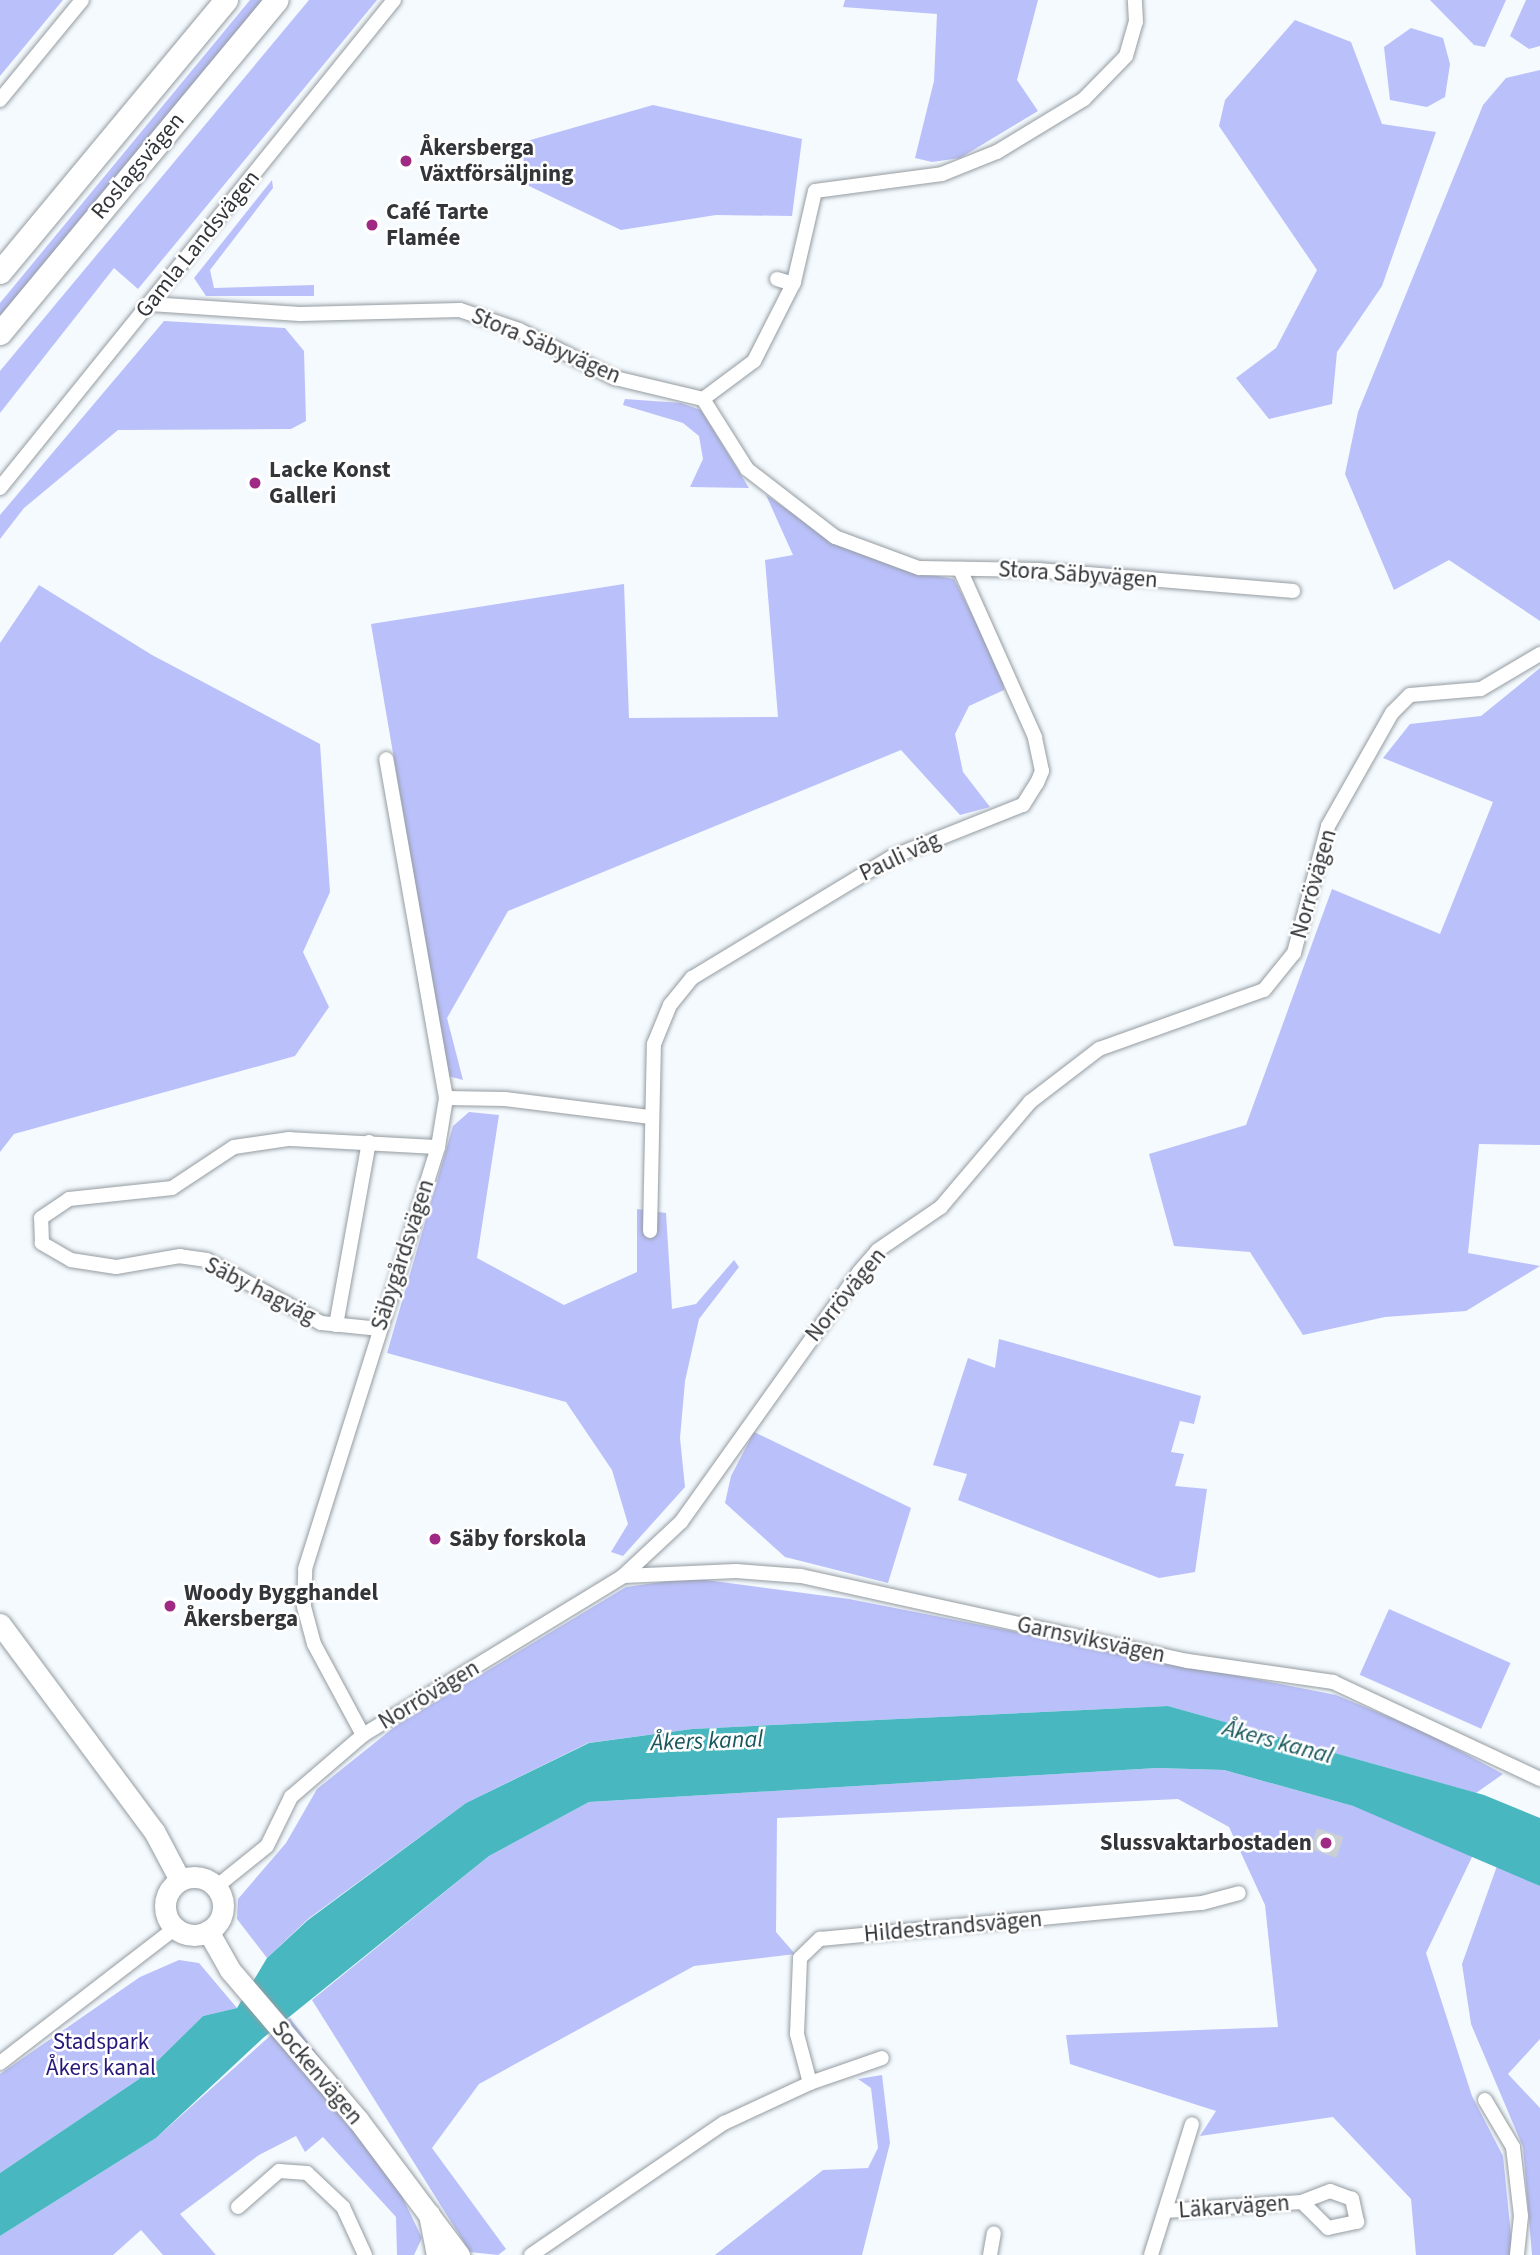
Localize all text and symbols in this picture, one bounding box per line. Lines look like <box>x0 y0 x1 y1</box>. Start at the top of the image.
street label: Roslagsvägen <box>85 107 191 225</box>
place label: Åkersberga Växtförsäljning <box>420 134 574 188</box>
marker: Åkersberga Växtförsäljning <box>398 153 414 169</box>
street label: Gamla Landsvägen <box>130 165 266 323</box>
place label: Café Tarte Flamée <box>386 198 489 252</box>
marker: Café Tarte Flamée <box>364 217 380 233</box>
street label: Stora Säbyvägen <box>467 302 625 390</box>
place label: Lacke Konst Galleri <box>269 456 390 510</box>
marker: Lacke Konst Galleri <box>247 475 263 491</box>
street label: Stora Säbyvägen <box>997 556 1159 594</box>
street label: Pauli väg <box>855 826 945 888</box>
street label: Norrövägen <box>1285 826 1343 942</box>
street label: Säbygårdsvägen <box>366 1176 440 1334</box>
street label: Norrövägen <box>800 1243 892 1347</box>
street label: Säby hagväg <box>200 1251 320 1331</box>
place label: Säby forskola <box>449 1525 586 1553</box>
marker: Säby forskola <box>427 1531 443 1547</box>
place label: Woody Bygghandel Åkersberga <box>184 1579 378 1633</box>
marker: Woody Bygghandel Åkersberga <box>162 1598 178 1614</box>
street label: Garnsviksvägen <box>1015 1611 1167 1669</box>
street label: Norrövägen <box>374 1654 484 1736</box>
water label: Åkers kanal <box>1220 1714 1336 1770</box>
water label: Åkers kanal <box>650 1725 764 1757</box>
place label: Slussvaktarbostaden <box>1100 1829 1312 1857</box>
marker: Slussvaktarbostaden <box>1318 1835 1334 1851</box>
street label: Hildestrandsvägen <box>863 1905 1043 1949</box>
street label: Sockenvägen <box>266 2015 368 2131</box>
park label: Stadspark Åkers kanal <box>46 2028 156 2082</box>
street label: Läkarvägen <box>1178 2189 1290 2225</box>

